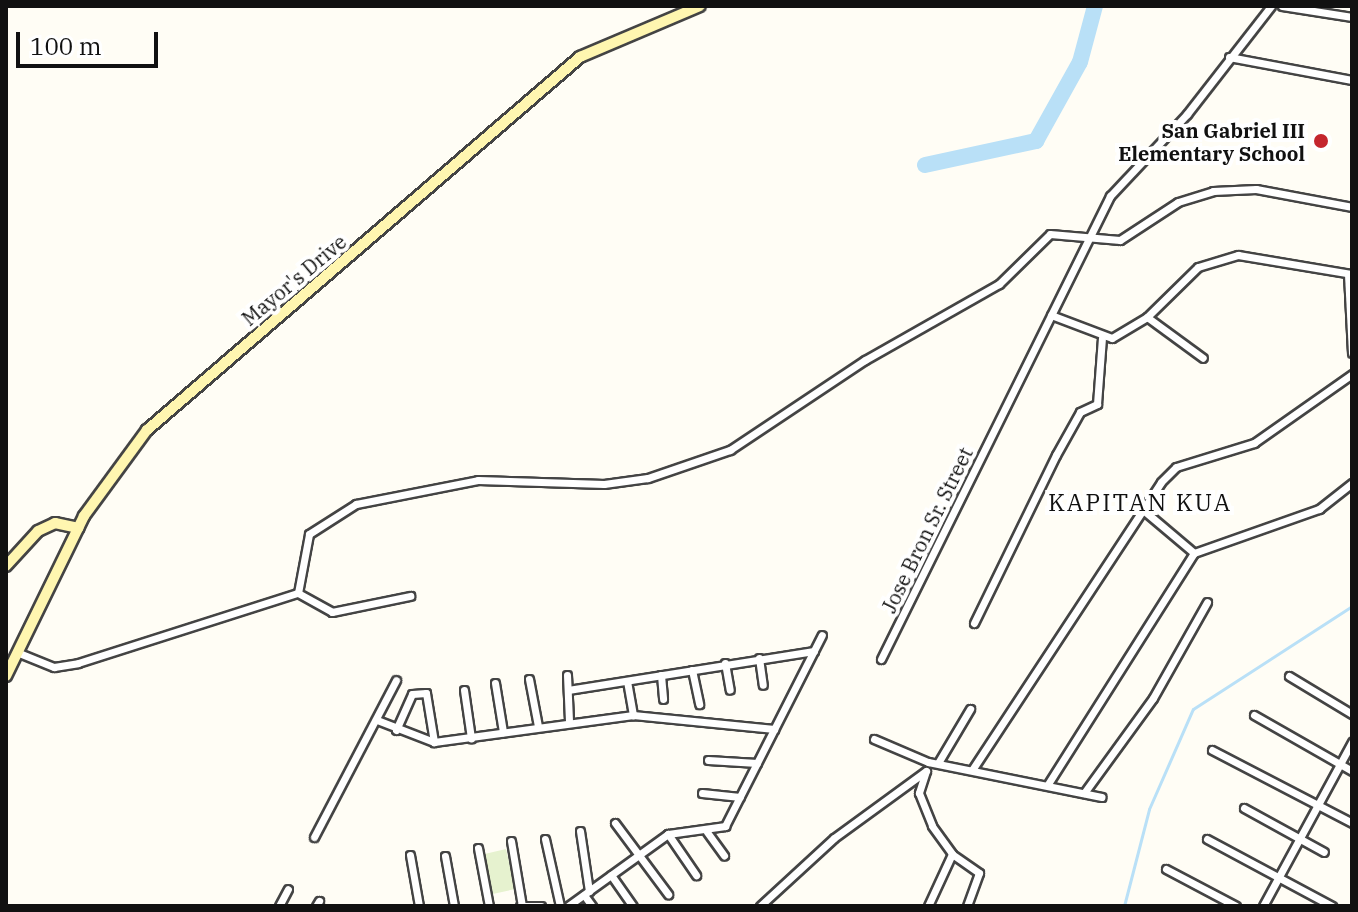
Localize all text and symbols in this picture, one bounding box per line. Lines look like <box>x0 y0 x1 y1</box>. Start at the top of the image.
scale bar <box>20 16 162 66</box>
text: 100 m <box>30 30 102 62</box>
place label: San Gabriel III Elementary School <box>1118 118 1305 165</box>
marker: San Gabriel III Elementary School <box>1312 132 1330 150</box>
street label: Mayor's Drive <box>237 229 351 331</box>
street label: Jose Bron Sr. Street <box>877 443 977 617</box>
district label: KAPITAN KUA <box>1048 489 1232 517</box>

